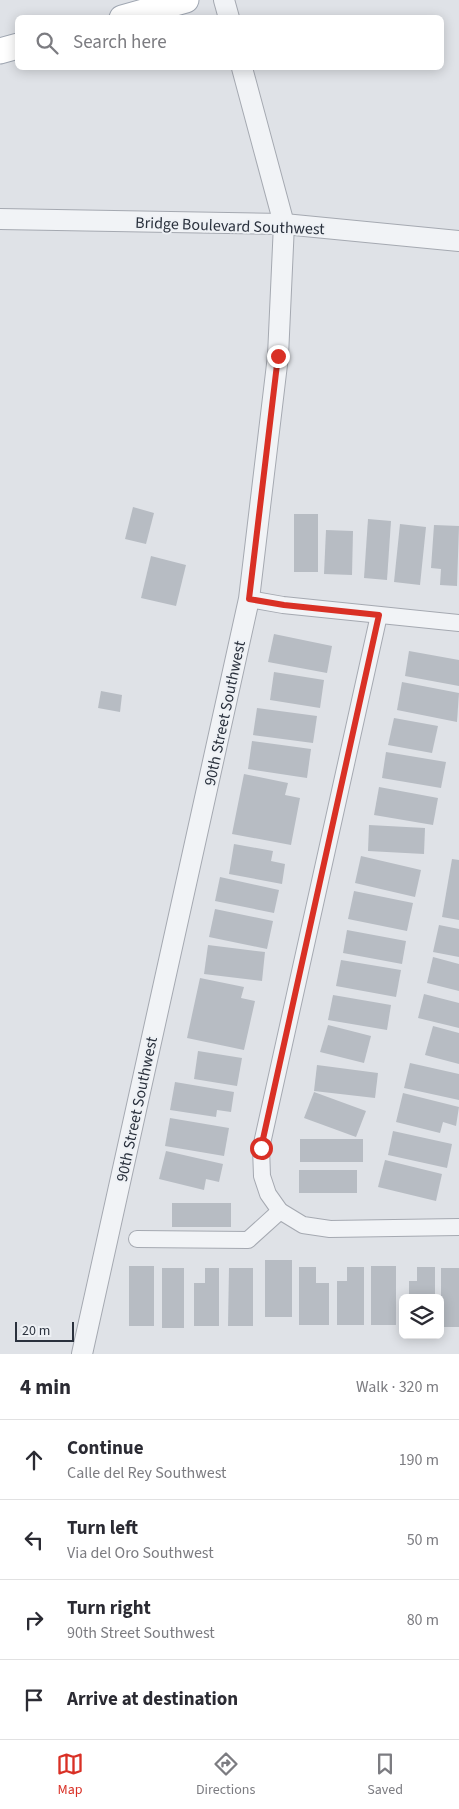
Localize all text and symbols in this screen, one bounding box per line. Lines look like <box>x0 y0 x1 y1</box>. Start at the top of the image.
search box <box>15 15 444 70</box>
icon: search <box>33 29 61 57</box>
text: Search here <box>73 29 167 56</box>
street label: Bridge Boulevard Southwest <box>135 212 326 240</box>
route end <box>267 345 290 368</box>
street label: 90th Street Southwest <box>199 638 251 788</box>
street label: 90th Street Southwest <box>111 1034 163 1184</box>
route start <box>250 1137 273 1160</box>
map controls <box>399 1294 444 1339</box>
button: layers <box>399 1294 444 1339</box>
scale bar <box>15 1319 74 1342</box>
text: 20 m <box>22 1321 50 1341</box>
text: 4 min <box>20 1372 71 1402</box>
text: Walk · 320 m <box>356 1376 439 1398</box>
text: Continue <box>67 1435 144 1462</box>
icon: ahead <box>20 1446 48 1474</box>
text: 190 m <box>399 1449 439 1471</box>
text: Calle del Rey Southwest <box>67 1462 226 1484</box>
text: Turn left <box>67 1515 138 1542</box>
icon: left <box>20 1526 48 1554</box>
text: 50 m <box>407 1529 439 1551</box>
text: Via del Oro Southwest <box>67 1542 214 1564</box>
text: Turn right <box>67 1595 151 1622</box>
icon: right <box>20 1606 48 1634</box>
text: 80 m <box>407 1609 439 1631</box>
text: 90th Street Southwest <box>67 1622 215 1644</box>
icon: arrive <box>20 1686 48 1714</box>
text: Arrive at destination <box>67 1686 238 1713</box>
tab: Map <box>56 1750 84 1800</box>
tab: Directions <box>196 1750 255 1800</box>
tab: Saved <box>367 1750 403 1800</box>

